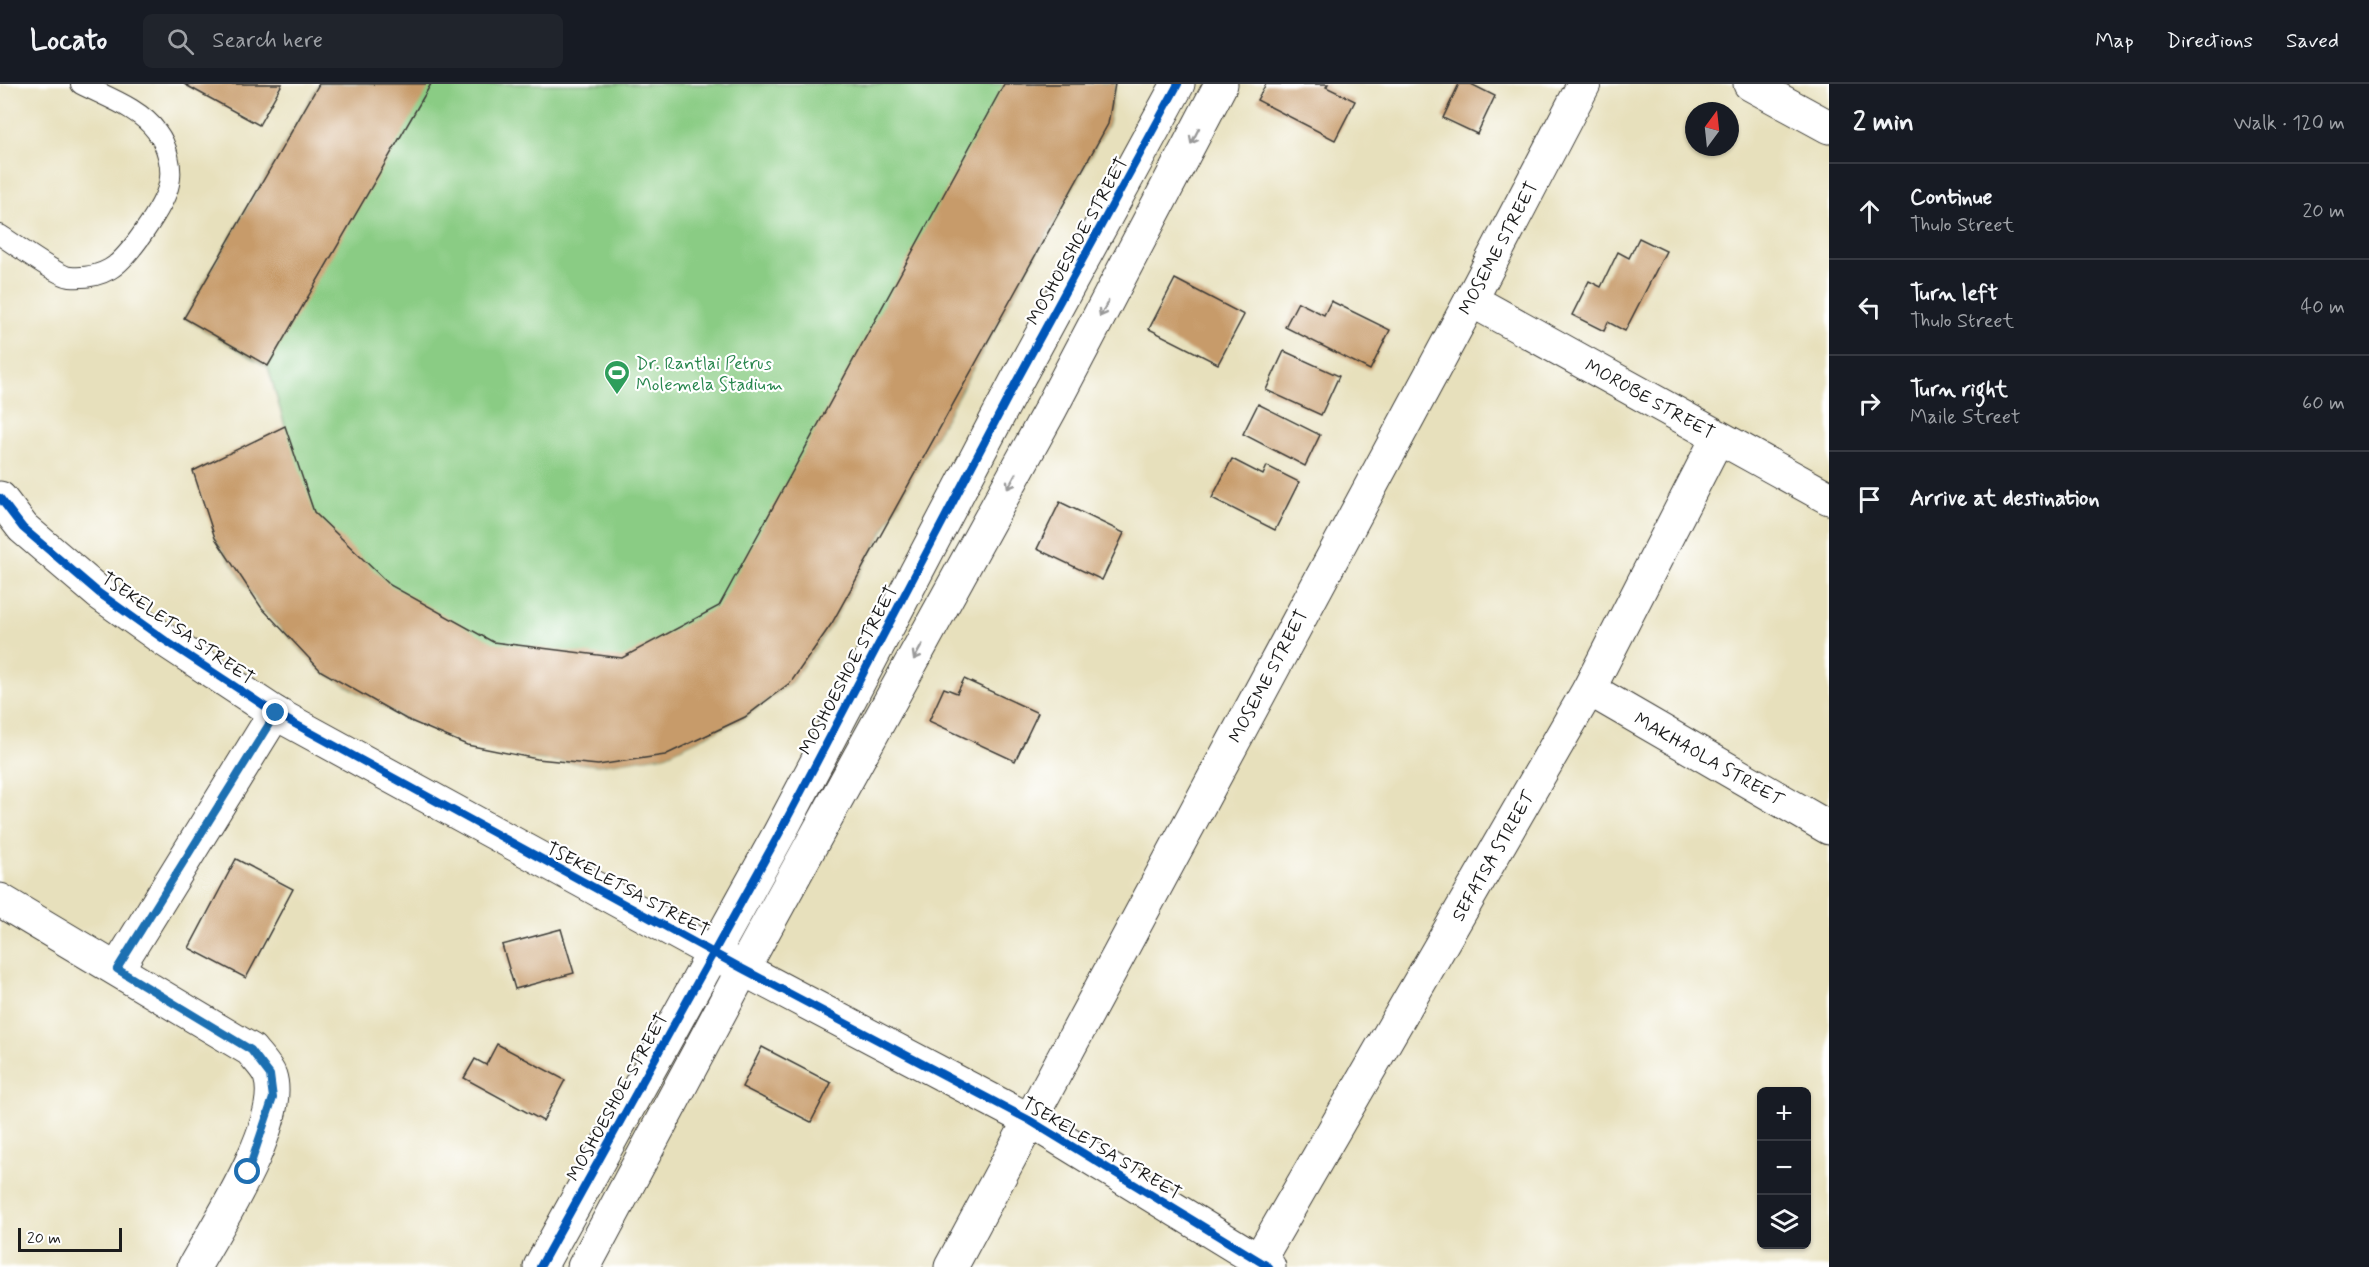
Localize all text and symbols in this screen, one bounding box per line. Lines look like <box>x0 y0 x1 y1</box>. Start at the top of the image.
search box <box>143 14 563 68</box>
text: Locato <box>30 23 107 60</box>
icon: search <box>164 25 197 58</box>
text: Search here <box>212 27 323 55</box>
text: Map <box>2095 27 2134 55</box>
text: Directions <box>2167 27 2253 55</box>
text: Saved <box>2286 27 2339 55</box>
north arrow <box>1685 102 1739 156</box>
text: 2 min <box>1853 106 1914 140</box>
text: Walk · 120 m <box>2234 110 2345 137</box>
one-way arrow <box>1189 127 1201 144</box>
street label: MOSHOESHOE STREET <box>1022 153 1134 330</box>
street label: MOSEME STREET <box>1454 178 1544 319</box>
text: Continue <box>1910 184 1992 212</box>
icon: ahead <box>1853 195 1886 228</box>
text: 20 m <box>2302 198 2345 225</box>
text: Thulo Street <box>1910 212 2014 239</box>
text: Turn left <box>1910 280 1998 308</box>
icon: left <box>1853 291 1886 324</box>
text: 40 m <box>2301 294 2345 321</box>
one-way arrow <box>1098 299 1109 317</box>
text: Thulo Street <box>1910 308 2014 335</box>
place label: Dr. Rantlai Petrus Molemela Stadium <box>636 352 783 397</box>
street label: MOROBE STREET <box>1580 354 1719 445</box>
sports icon: Dr. Rantlai Petrus Molemela Stadium <box>602 358 632 396</box>
text: Turn right <box>1910 376 2008 404</box>
icon: right <box>1853 387 1886 420</box>
text: 60 m <box>2302 390 2345 417</box>
text: Maile Street <box>1910 404 2020 431</box>
one-way arrow <box>1006 471 1017 489</box>
icon: arrive <box>1853 483 1886 516</box>
text: Arrive at destination <box>1910 485 2100 513</box>
street label: TSEKELETSA STREET <box>96 567 259 691</box>
street label: MOSHOESHOE STREET <box>794 582 904 759</box>
street label: MOSEME STREET <box>1224 606 1314 747</box>
one-way arrow <box>912 642 923 660</box>
route end <box>262 699 288 725</box>
street label: MAKHAOLA STREET <box>1629 707 1788 813</box>
street label: SEFATSA STREET <box>1447 786 1541 926</box>
street label: TSEKELETSA STREET <box>542 837 713 943</box>
street label: MOSHOESHOE STREET <box>562 1009 674 1186</box>
map controls <box>1757 1087 1811 1249</box>
button: + <box>1757 1087 1811 1141</box>
street label: TSEKELETSA STREET <box>1017 1092 1186 1206</box>
button: − <box>1757 1141 1811 1195</box>
route start <box>234 1158 260 1184</box>
button: layers <box>1757 1195 1811 1249</box>
scale bar <box>18 1225 122 1252</box>
text: 20 m <box>27 1228 61 1249</box>

